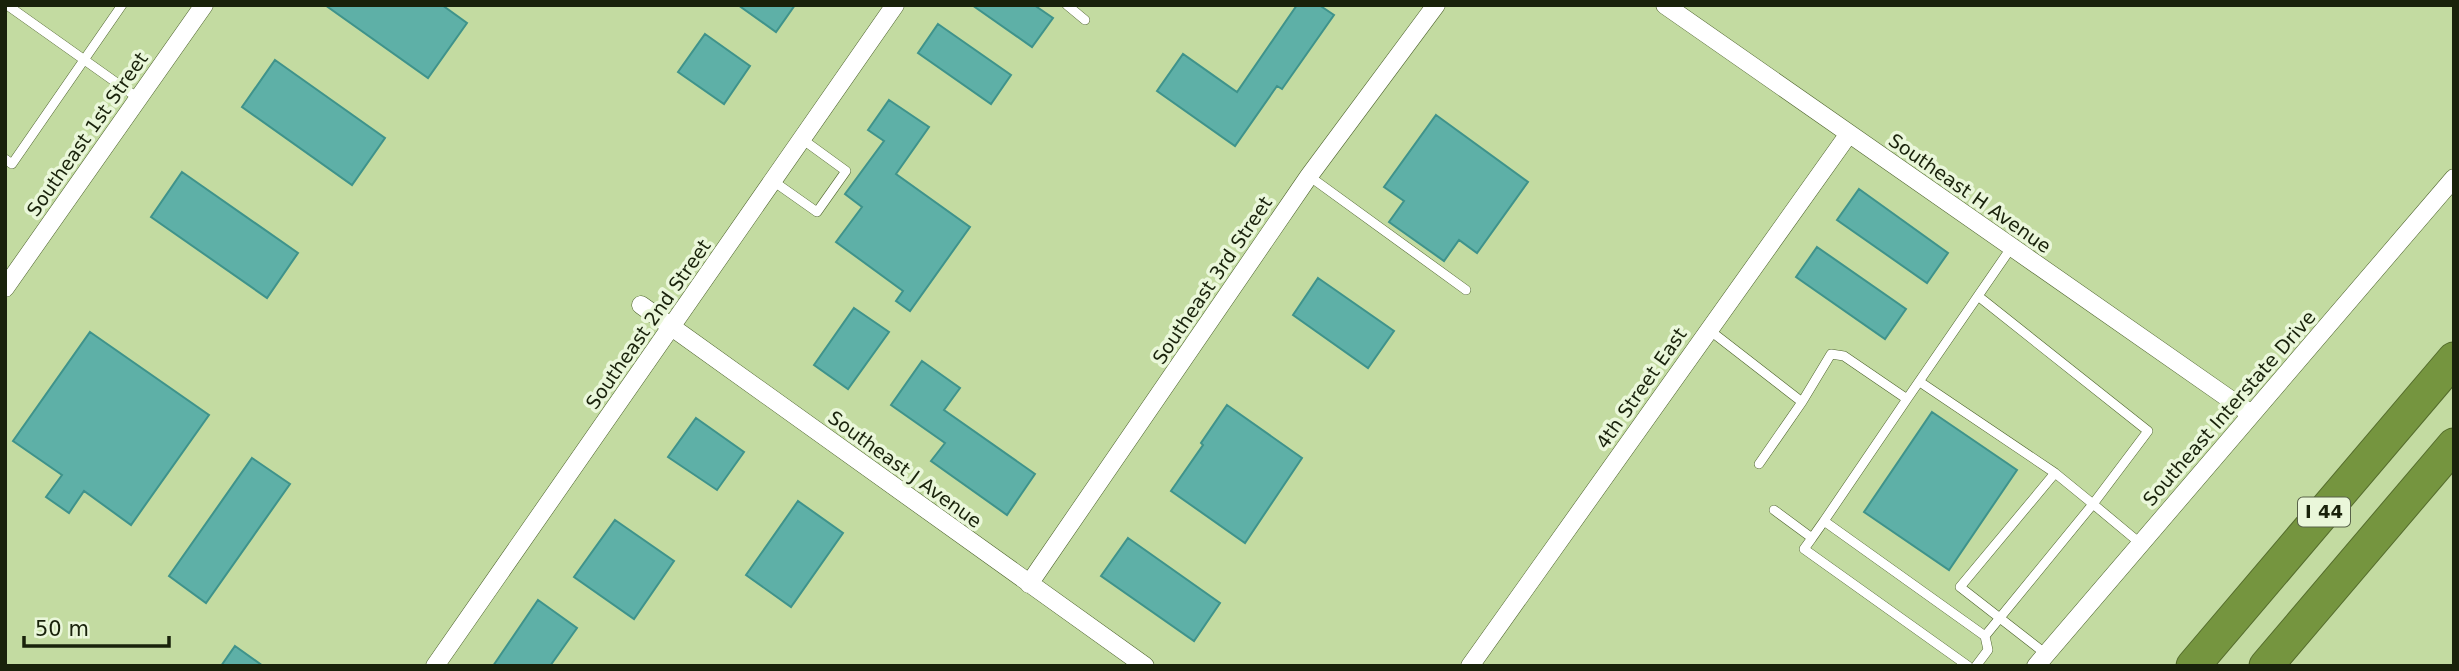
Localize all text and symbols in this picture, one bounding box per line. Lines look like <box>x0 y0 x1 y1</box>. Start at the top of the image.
street label: Southeast 1st Street <box>22 48 152 220</box>
street label: Southeast H Avenue <box>1885 129 2055 257</box>
street label: Southeast 3rd Street <box>1148 192 1276 368</box>
street label: Southeast 2nd Street <box>581 235 715 413</box>
street label: Southeast Interstate Drive <box>2138 306 2320 510</box>
street label: 4th Street East <box>1591 323 1691 453</box>
street label: Southeast J Avenue <box>824 406 986 532</box>
road number: I 44 <box>2298 498 2350 526</box>
scale bar <box>24 604 170 648</box>
text: 50 m <box>35 617 89 641</box>

